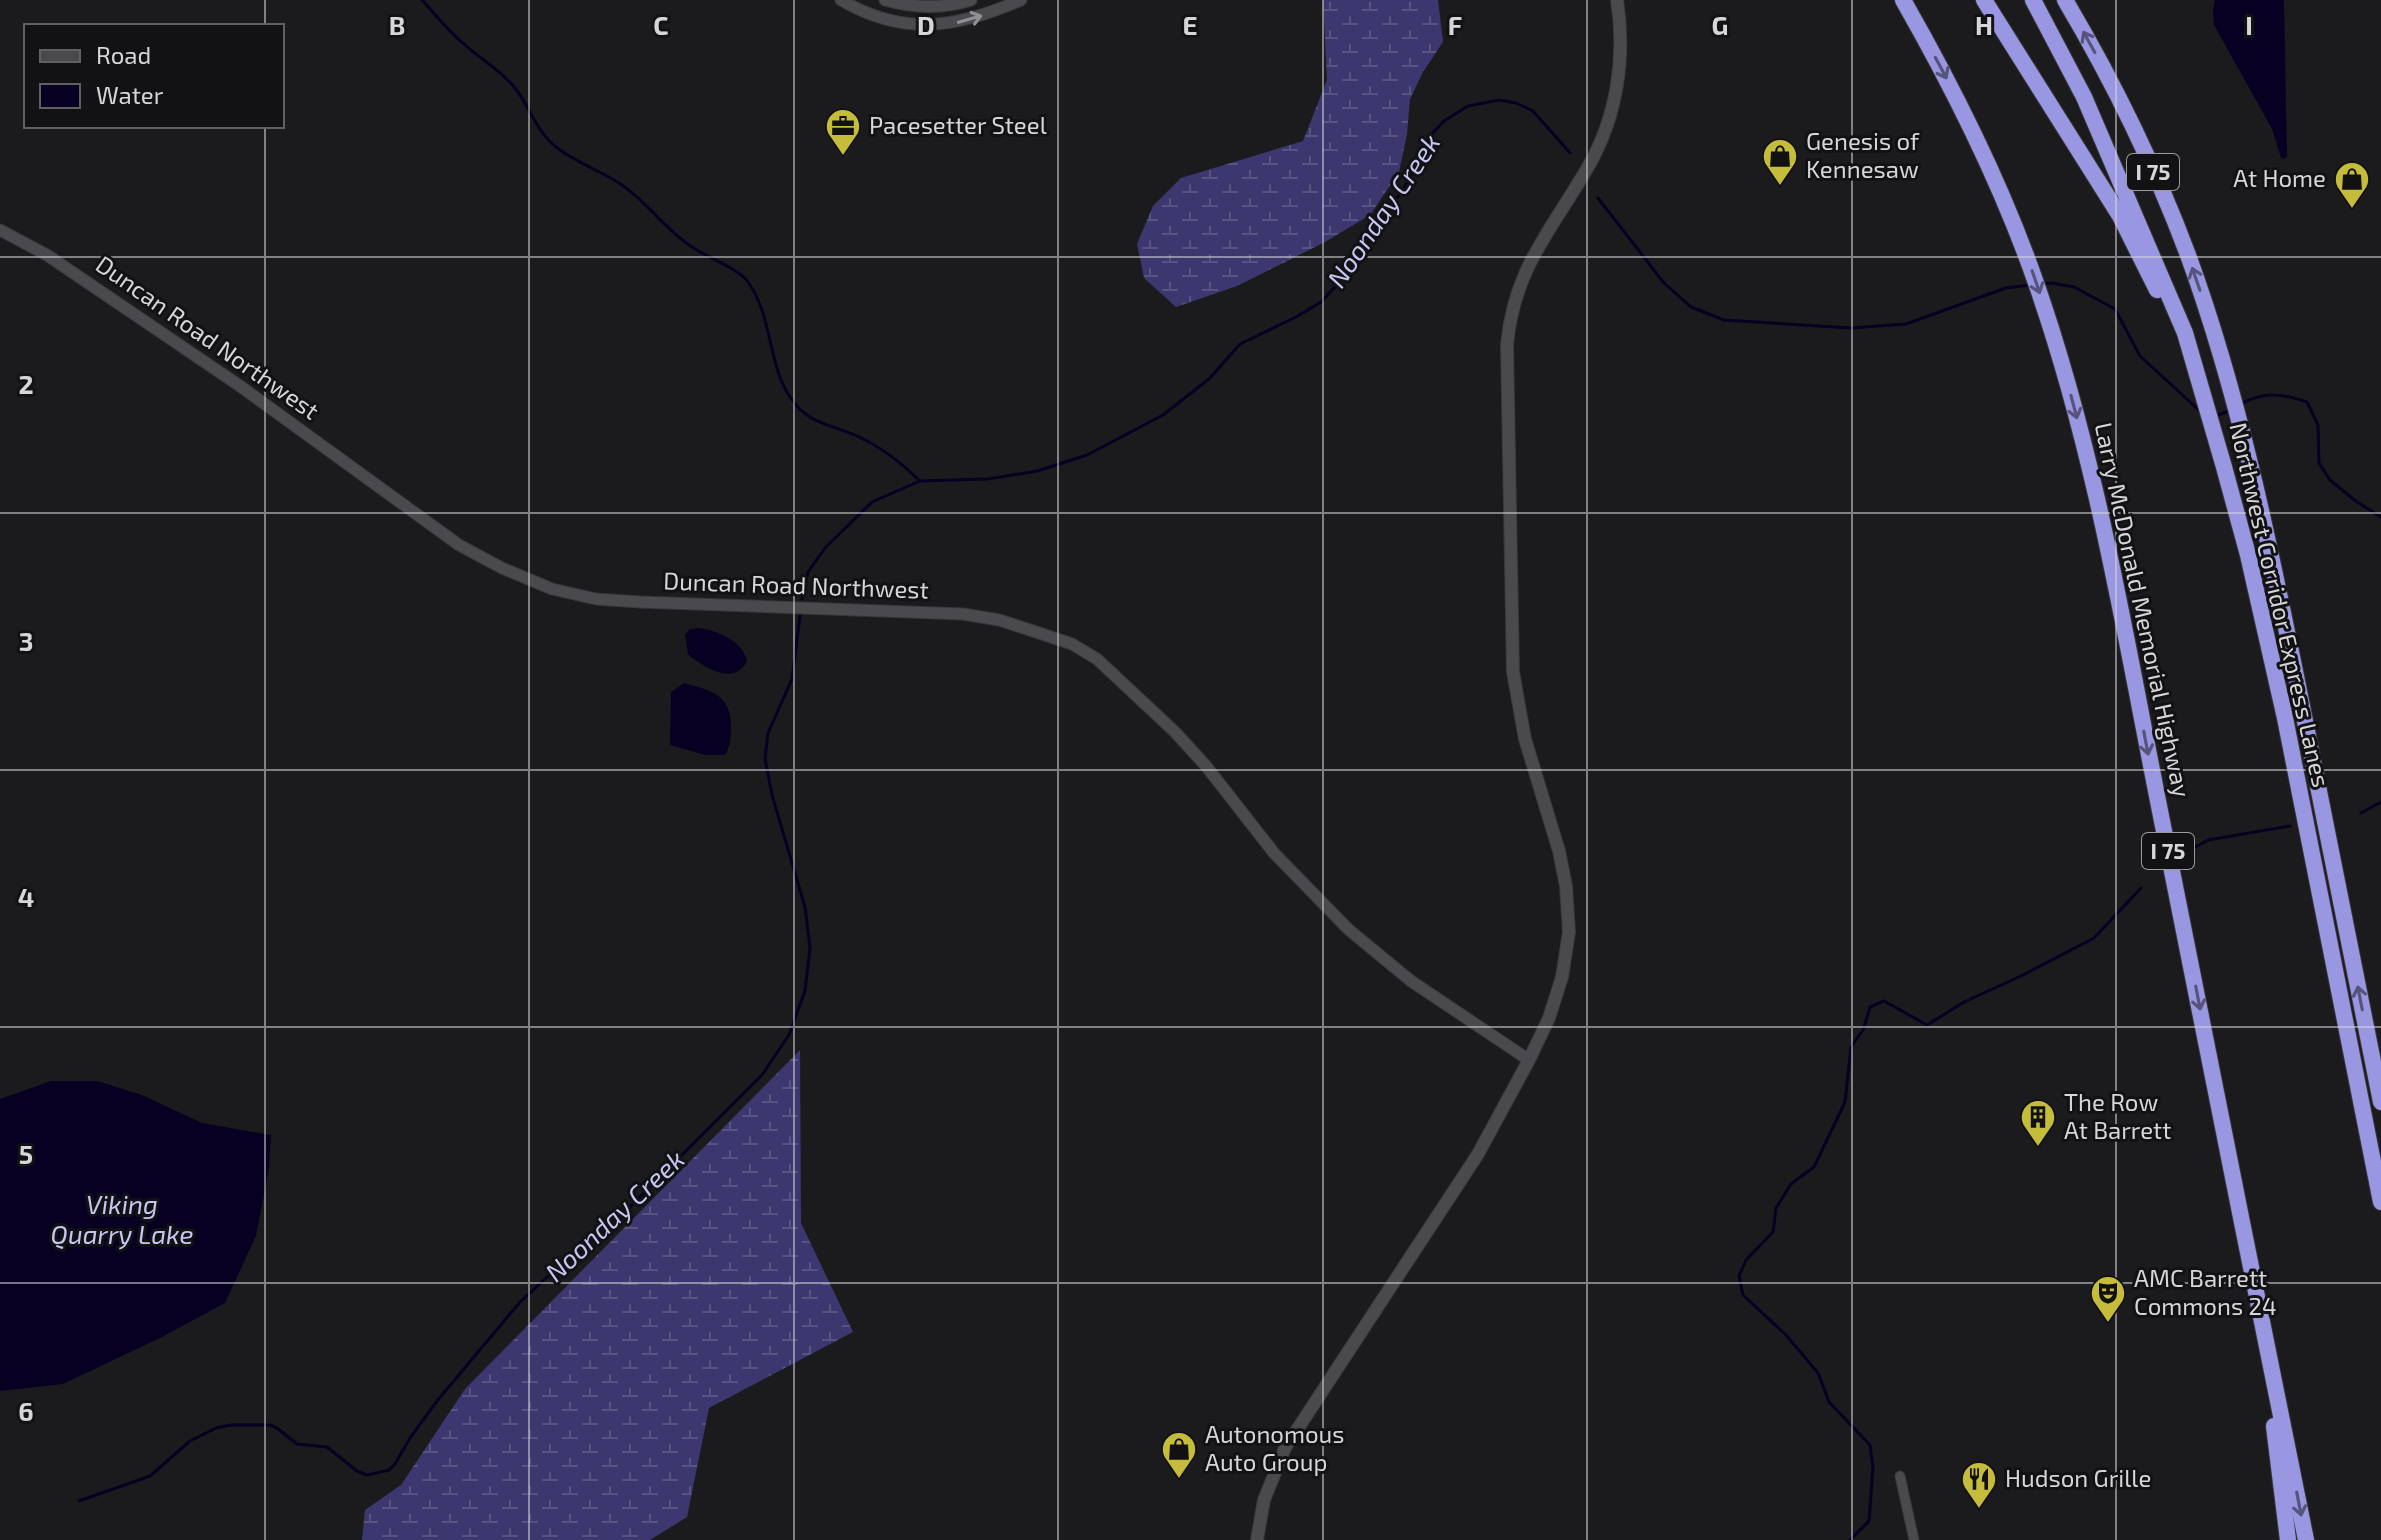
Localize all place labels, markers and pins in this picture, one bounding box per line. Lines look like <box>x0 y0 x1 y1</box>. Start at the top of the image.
office icon: Pacesetter Steel <box>824 107 862 157</box>
place label: Pacesetter Steel <box>869 110 1047 139</box>
place label: Genesis of Kennesaw <box>1806 126 1920 183</box>
shop icon: Genesis of Kennesaw <box>1761 137 1799 187</box>
shop icon: At Home <box>2333 160 2371 210</box>
place label: At Home <box>2233 163 2326 192</box>
place label: The Row At Barrett <box>2064 1087 2171 1144</box>
building icon: The Row At Barrett <box>2019 1098 2057 1148</box>
place label: AMC Barrett Commons 24 <box>2134 1263 2277 1320</box>
theatre icon: AMC Barrett Commons 24 <box>2089 1274 2127 1324</box>
place label: Autonomous Auto Group <box>1205 1419 1345 1476</box>
shop icon: Autonomous Auto Group <box>1160 1430 1198 1480</box>
restaurant icon: Hudson Grille <box>1960 1460 1998 1510</box>
place label: Hudson Grille <box>2005 1463 2151 1492</box>

